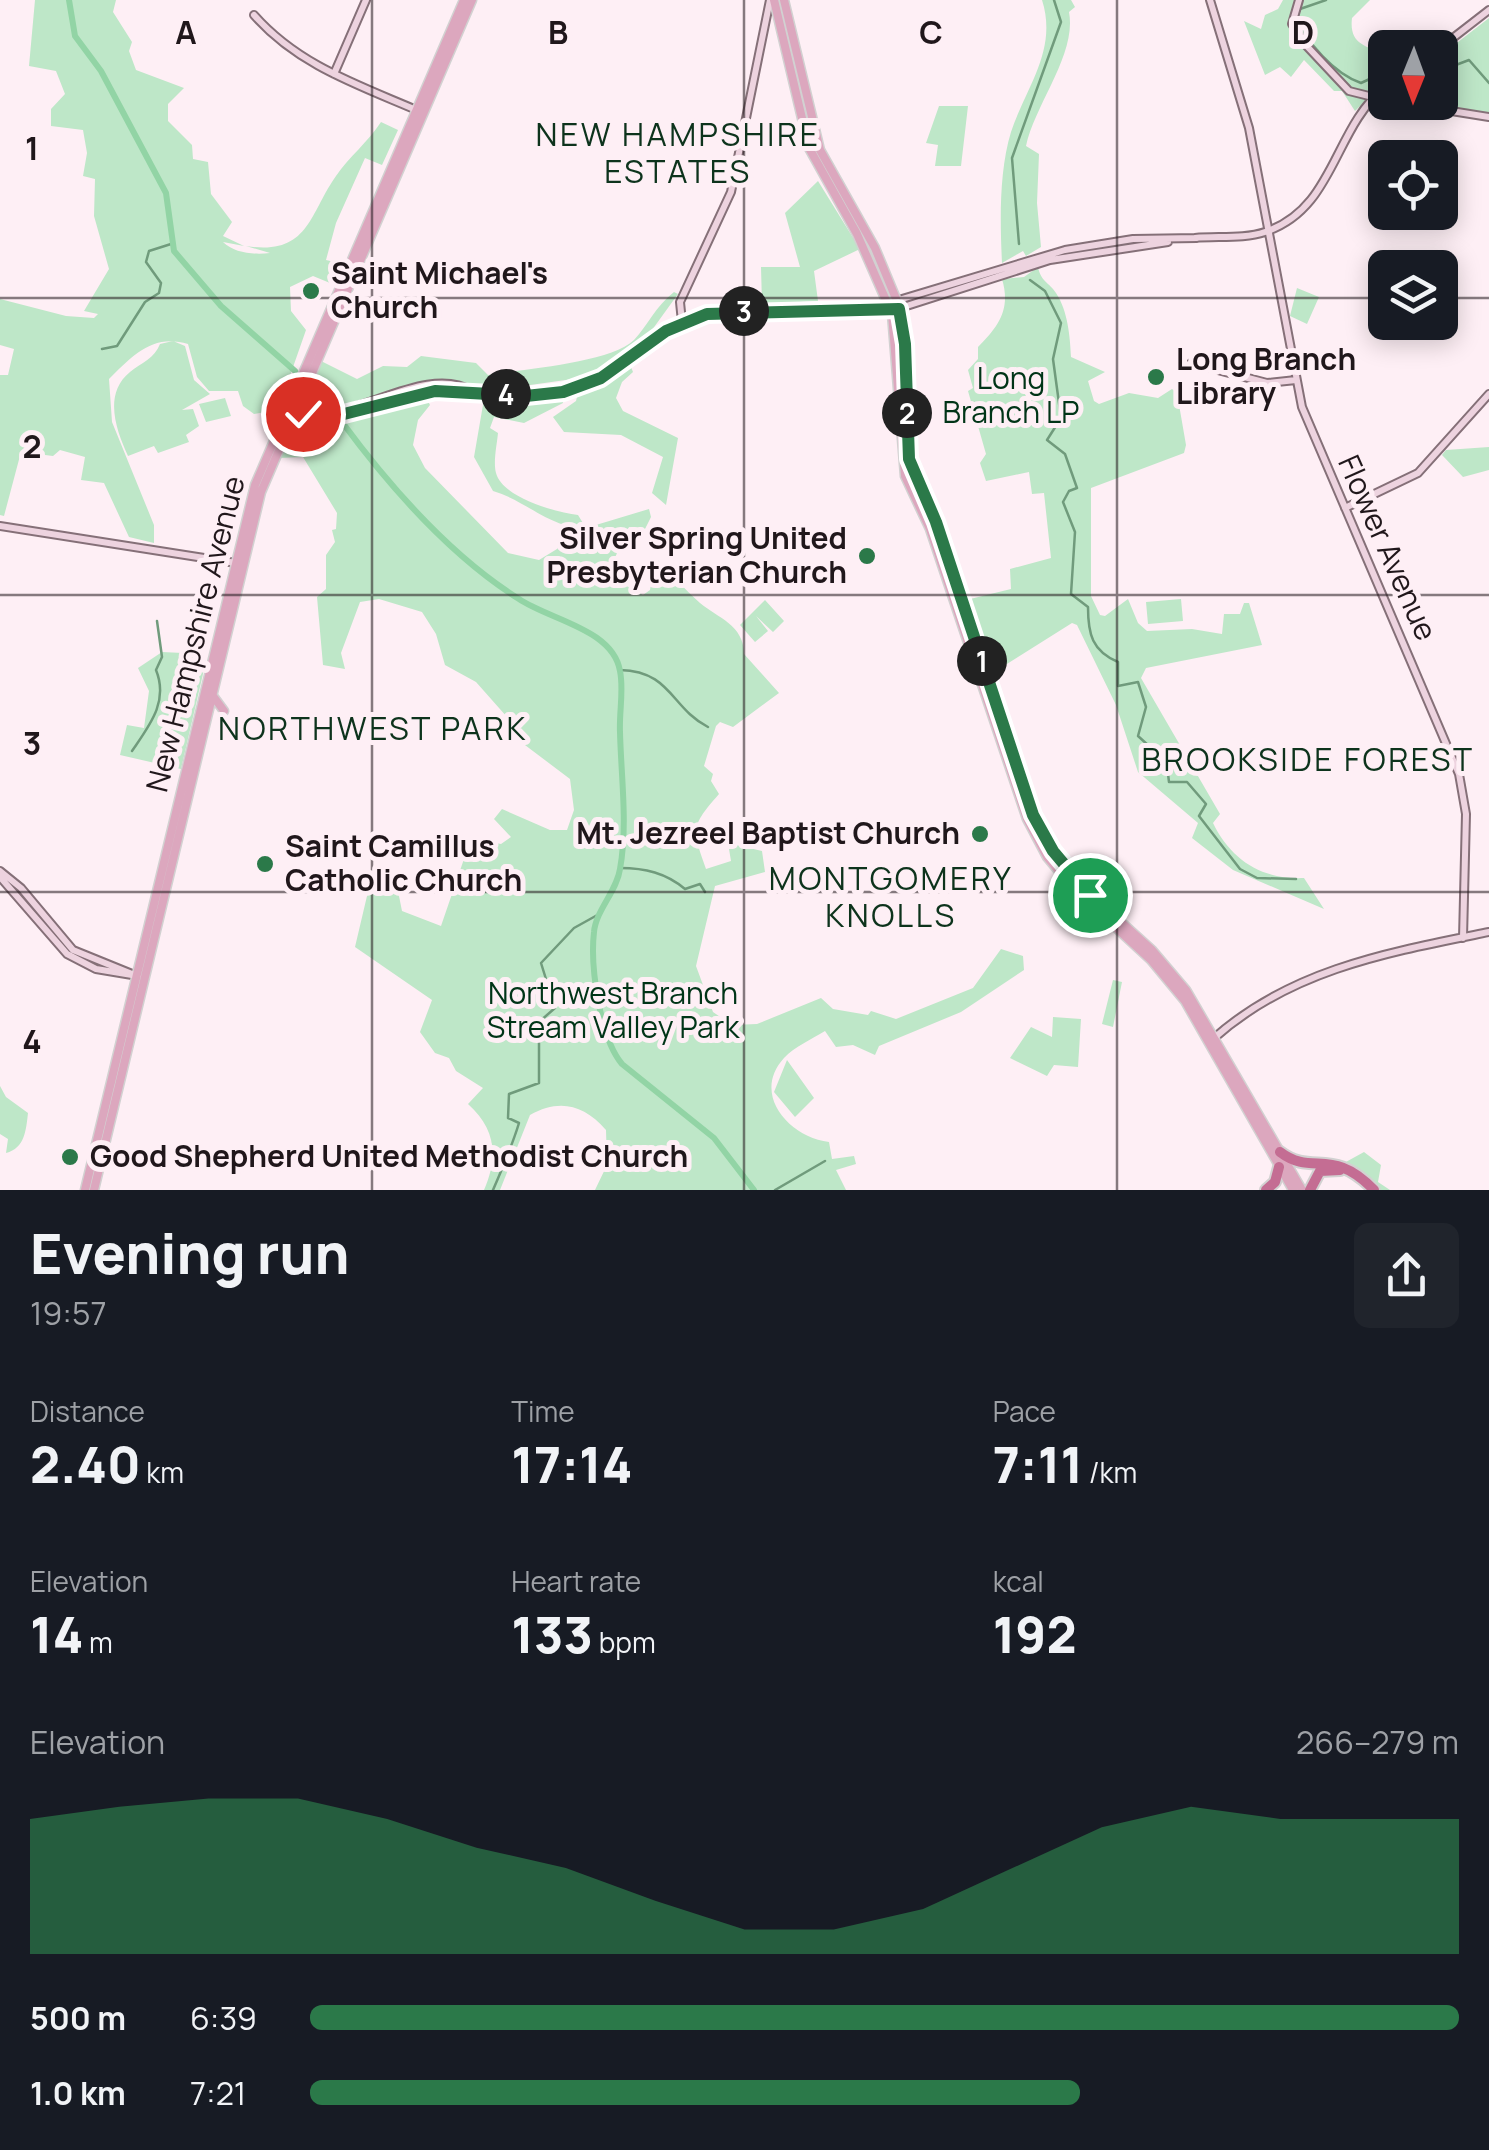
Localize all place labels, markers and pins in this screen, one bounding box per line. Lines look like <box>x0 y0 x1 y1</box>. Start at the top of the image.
place label: Saint Michael's Church <box>331 252 548 327</box>
marker: Saint Michael's Church <box>300 280 322 302</box>
pin: 3 <box>719 286 769 336</box>
place label: Long Branch Library <box>1176 338 1356 413</box>
marker: Long Branch Library <box>1145 366 1167 388</box>
pin: 4 <box>481 369 531 419</box>
pin <box>261 372 346 457</box>
pin: 2 <box>882 388 932 438</box>
place label: Silver Spring United Presbyterian Church <box>546 517 847 592</box>
marker: Silver Spring United Presbyterian Church <box>856 545 878 567</box>
pin: 1 <box>957 636 1007 686</box>
place label: Mt. Jezreel Baptist Church <box>576 812 960 853</box>
marker: Mt. Jezreel Baptist Church <box>969 823 991 845</box>
place label: Saint Camillus Catholic Church <box>285 825 522 900</box>
marker: Saint Camillus Catholic Church <box>254 853 276 875</box>
pin <box>1048 853 1133 938</box>
place label: Good Shepherd United Methodist Church <box>90 1135 688 1176</box>
marker: Good Shepherd United Methodist Church <box>59 1146 81 1168</box>

